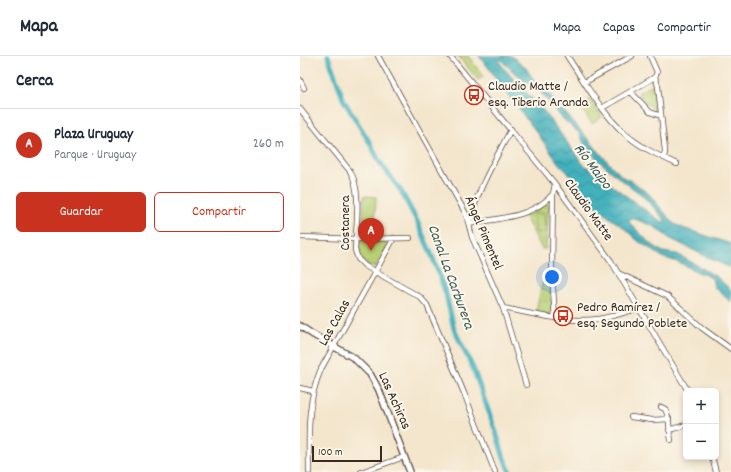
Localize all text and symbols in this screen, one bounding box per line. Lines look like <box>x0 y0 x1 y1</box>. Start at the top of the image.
text: Mapa <box>20 14 58 41</box>
text: Mapa <box>553 18 581 38</box>
text: Capas <box>603 18 635 38</box>
text: Compartir <box>657 18 711 38</box>
text: Cerca <box>16 70 53 94</box>
place label: Claudio Matte / esq. Tiberio Aranda <box>488 77 589 113</box>
bus stop icon: Claudio Matte / esq. Tiberio Aranda <box>463 84 485 106</box>
text: Plaza Uruguay <box>54 124 133 146</box>
text: A <box>25 135 33 154</box>
text: 260 m <box>253 135 284 154</box>
water label: Río Maipo <box>567 139 617 196</box>
text: Parque · Uruguay <box>54 146 136 165</box>
street label: Claudio Matte <box>559 175 617 245</box>
button: Guardar <box>16 192 146 232</box>
button: Compartir <box>154 192 284 232</box>
street label: Ángel Pimentel <box>458 193 508 274</box>
street label: Costanera <box>336 195 356 251</box>
pin: A <box>358 218 384 251</box>
water label: Canal La Carburera <box>421 222 479 333</box>
your location <box>542 267 562 287</box>
street label: Las Calas <box>314 296 356 350</box>
place label: Pedro Ramírez / esq. Segundo Poblete <box>577 298 687 334</box>
bus stop icon: Pedro Ramírez / esq. Segundo Poblete <box>552 305 574 327</box>
street label: Las Achiras <box>372 369 416 433</box>
map controls <box>683 388 719 460</box>
button: + <box>683 388 719 424</box>
button: − <box>683 424 719 460</box>
scale bar <box>312 444 382 463</box>
text: 100 m <box>318 445 342 461</box>

